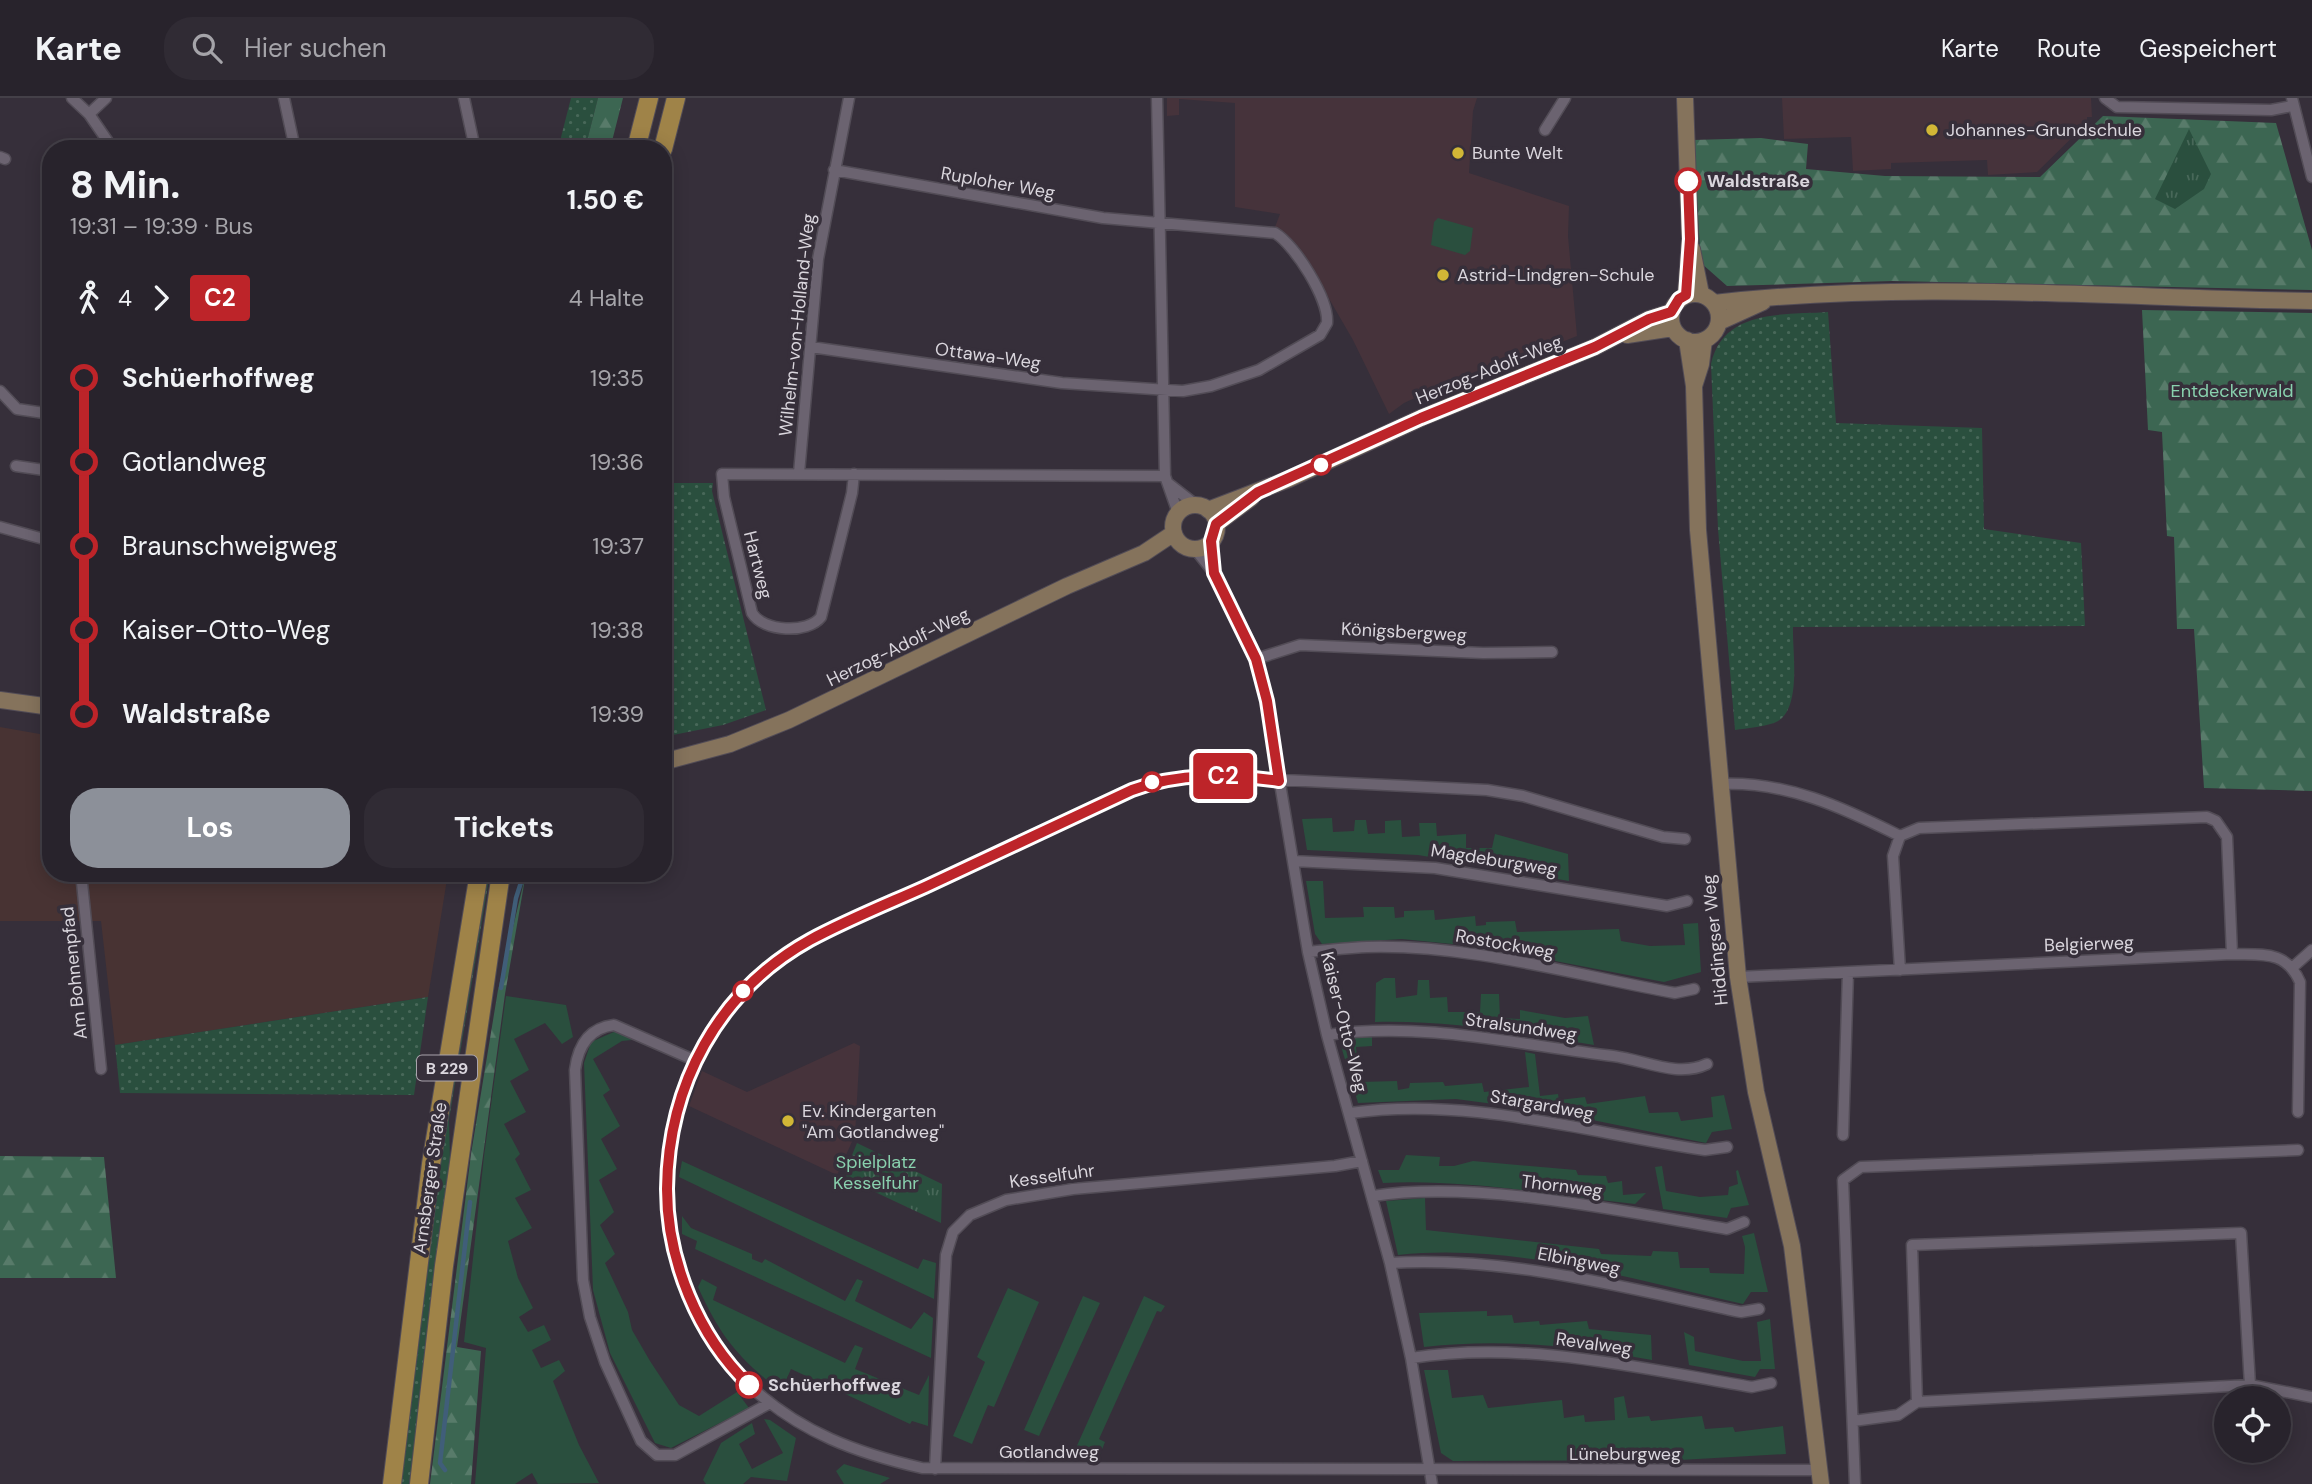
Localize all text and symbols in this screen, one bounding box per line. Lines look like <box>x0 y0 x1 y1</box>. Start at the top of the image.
search box <box>164 17 654 80</box>
text: Karte <box>35 27 122 70</box>
icon: search <box>188 29 226 67</box>
text: Hier suchen <box>244 31 387 65</box>
text: Karte <box>1941 33 1999 64</box>
text: Route <box>2037 33 2101 64</box>
text: Gespeichert <box>2139 33 2277 64</box>
place label: Johannes-Grundschule <box>1946 118 2142 142</box>
marker: Johannes-Grundschule <box>1924 122 1940 138</box>
place label: Bunte Welt <box>1472 141 1563 165</box>
marker: Bunte Welt <box>1450 145 1466 161</box>
text: 8 Min. <box>70 160 180 210</box>
street label: Ruploher Weg <box>939 161 1057 205</box>
marker: Waldstraße <box>1675 168 1701 194</box>
place label: Waldstraße <box>1707 169 1810 193</box>
text: 1.50 € <box>567 183 644 217</box>
text: 19:31 – 19:39 · Bus <box>70 211 253 241</box>
street label: Wilhelm-von-Holland-Weg <box>773 212 821 438</box>
place label: Astrid-Lindgren-Schule <box>1457 263 1654 287</box>
marker: Astrid-Lindgren-Schule <box>1435 267 1451 283</box>
icon: walk <box>70 279 108 317</box>
icon: forward <box>142 279 180 317</box>
text: C2 <box>204 282 236 313</box>
text: 4 <box>118 283 132 313</box>
text: 4 Halte <box>569 283 644 313</box>
street label: Herzog-Adolf-Weg <box>1412 330 1566 410</box>
street label: Ottawa-Weg <box>934 337 1042 375</box>
text: Schüerhoffweg <box>122 361 315 395</box>
text: 19:35 <box>590 363 644 393</box>
park label: Entdeckerwald <box>2171 379 2293 403</box>
text: Gotlandweg <box>122 445 267 479</box>
text: 19:36 <box>590 447 644 477</box>
unlabelled marker <box>1311 455 1331 475</box>
street label: Hartweg <box>738 528 778 602</box>
text: Braunschweigweg <box>122 529 338 563</box>
text: 19:37 <box>592 531 644 561</box>
street label: Herzog-Adolf-Weg <box>823 602 973 692</box>
text: Kaiser-Otto-Weg <box>122 613 330 647</box>
text: 19:38 <box>590 615 644 645</box>
street label: Königsbergweg <box>1340 617 1468 647</box>
text: Waldstraße <box>122 697 271 731</box>
text: 19:39 <box>590 699 644 729</box>
line badge: C2 <box>1192 753 1254 799</box>
text: C2 <box>1207 760 1239 791</box>
unlabelled marker <box>1142 772 1162 792</box>
button: Los <box>70 788 350 868</box>
button: Tickets <box>364 788 644 868</box>
street label: Magdeburgweg <box>1429 838 1559 882</box>
street label: Hiddingser Weg <box>1696 873 1734 1007</box>
street label: Am Bohnenpfad <box>55 905 93 1041</box>
street label: Rostockweg <box>1454 924 1556 964</box>
street label: Belgierweg <box>2044 930 2134 958</box>
street label: Kaiser-Otto-Weg <box>1315 949 1373 1095</box>
unlabelled marker <box>733 981 753 1001</box>
street label: Stralsundweg <box>1464 1007 1578 1047</box>
road number: B 229 <box>417 1056 477 1080</box>
street label: Stargardweg <box>1488 1084 1596 1126</box>
place label: Ev. Kindergarten "Am Gotlandweg" <box>802 1099 944 1144</box>
street label: Arnsberger Straße <box>407 1101 453 1255</box>
marker: Ev. Kindergarten "Am Gotlandweg" <box>780 1113 796 1129</box>
park label: Spielplatz Kesselfuhr <box>833 1150 919 1195</box>
street label: Kesselfuhr <box>1008 1158 1097 1194</box>
street label: Thornweg <box>1520 1169 1604 1203</box>
street label: Elbingweg <box>1536 1241 1622 1281</box>
street label: Revalweg <box>1554 1327 1634 1361</box>
marker: Schüerhoffweg <box>736 1372 762 1398</box>
place label: Schüerhoffweg <box>768 1373 901 1397</box>
map controls <box>2214 1386 2291 1463</box>
button: locate <box>2214 1386 2291 1463</box>
street label: Gotlandweg <box>999 1440 1099 1464</box>
street label: Lüneburgweg <box>1569 1442 1681 1466</box>

